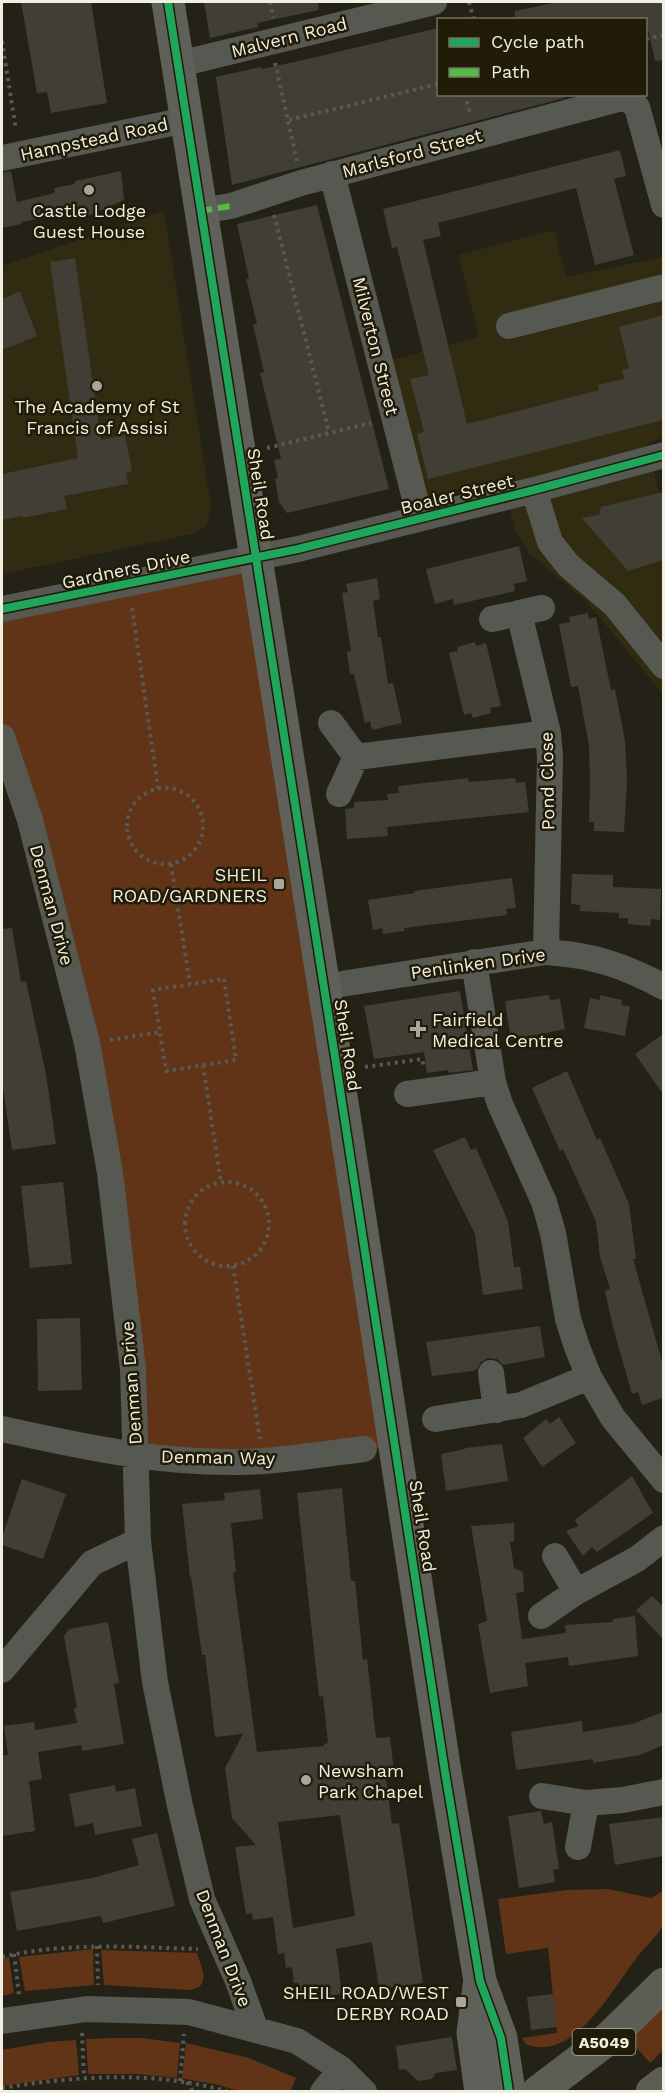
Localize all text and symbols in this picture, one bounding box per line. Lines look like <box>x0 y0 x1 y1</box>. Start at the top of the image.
street label: Malvern Road <box>229 12 349 62</box>
legend <box>437 18 647 96</box>
text: Cycle path <box>491 31 585 52</box>
text: Path <box>491 61 531 82</box>
street label: Hampstead Road <box>18 113 170 165</box>
street label: Marlsford Street <box>340 124 485 182</box>
marker: Castle Lodge Guest House <box>82 183 96 197</box>
place label: Castle Lodge Guest House <box>32 200 146 242</box>
street label: Milverton Street <box>349 275 403 418</box>
marker: The Academy of St Francis of Assisi <box>90 379 104 393</box>
place label: The Academy of St Francis of Assisi <box>14 396 180 438</box>
street label: Sheil Road <box>243 447 279 541</box>
street label: Boaler Street <box>398 470 516 518</box>
street label: Gardners Drive <box>60 545 192 593</box>
street label: Pond Close <box>536 731 558 831</box>
street label: Denman Drive <box>26 842 78 968</box>
place label: SHEIL ROAD/GARDNERS <box>112 864 267 906</box>
marker: SHEIL ROAD/GARDNERS <box>272 877 286 891</box>
street label: Penlinken Drive <box>409 943 547 983</box>
street label: Sheil Road <box>330 998 366 1092</box>
place label: Fairfield Medical Centre <box>432 1009 564 1051</box>
marker: Fairfield Medical Centre <box>409 1020 427 1038</box>
street label: Denman Drive <box>116 1320 146 1446</box>
street label: Denman Way <box>161 1446 276 1469</box>
street label: Sheil Road <box>405 1479 441 1573</box>
place label: Newsham Park Chapel <box>318 1760 424 1802</box>
marker: Newsham Park Chapel <box>299 1773 313 1787</box>
street label: Denman Drive <box>192 1886 256 2010</box>
place label: SHEIL ROAD/WEST DERBY ROAD <box>283 1982 449 2024</box>
marker: SHEIL ROAD/WEST DERBY ROAD <box>454 1995 468 2009</box>
road number: A5049 <box>572 2029 636 2055</box>

